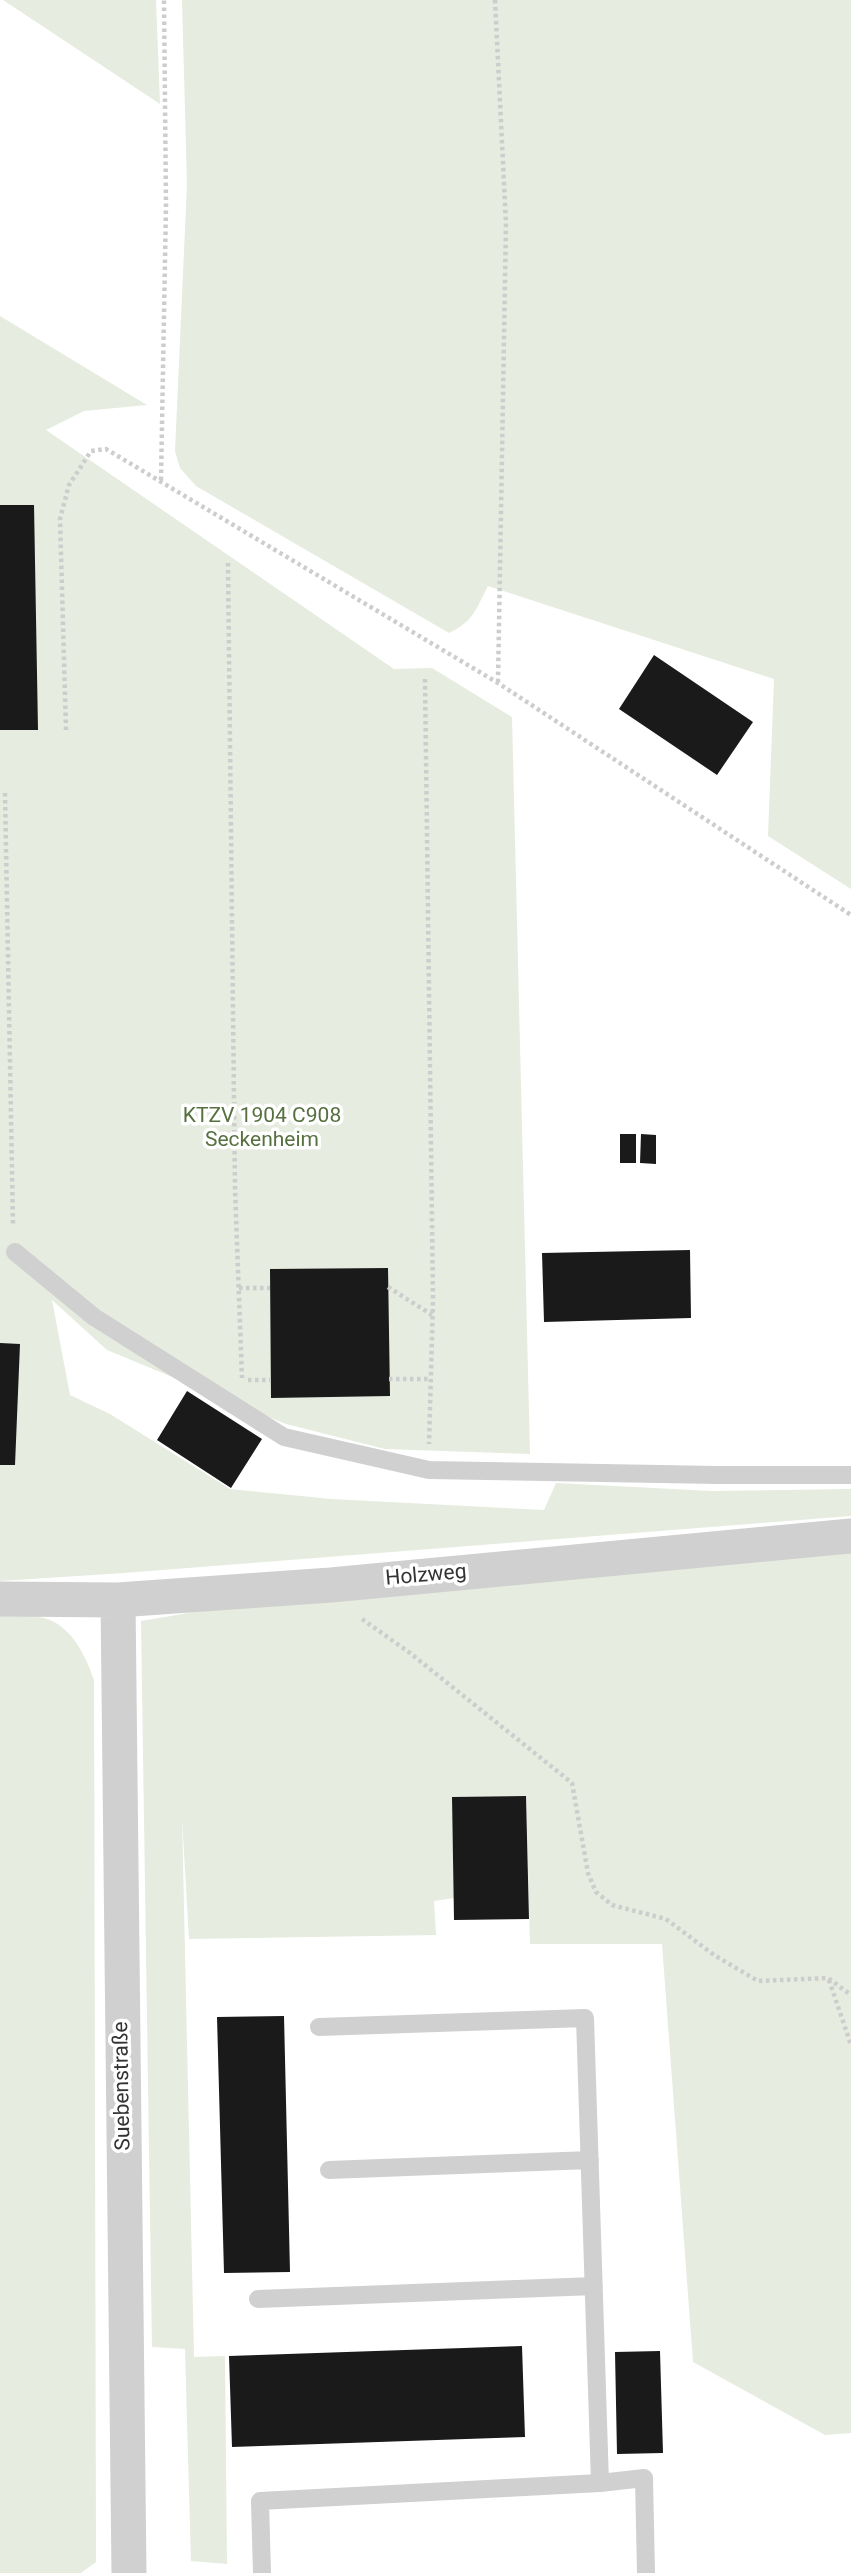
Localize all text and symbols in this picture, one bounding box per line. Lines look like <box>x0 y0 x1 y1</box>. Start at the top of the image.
park label: KTZV 1904 C908 Seckenheim <box>183 1104 341 1154</box>
street label: Holzweg <box>384 1560 468 1592</box>
street label: Suebenstraße <box>109 2021 137 2151</box>

